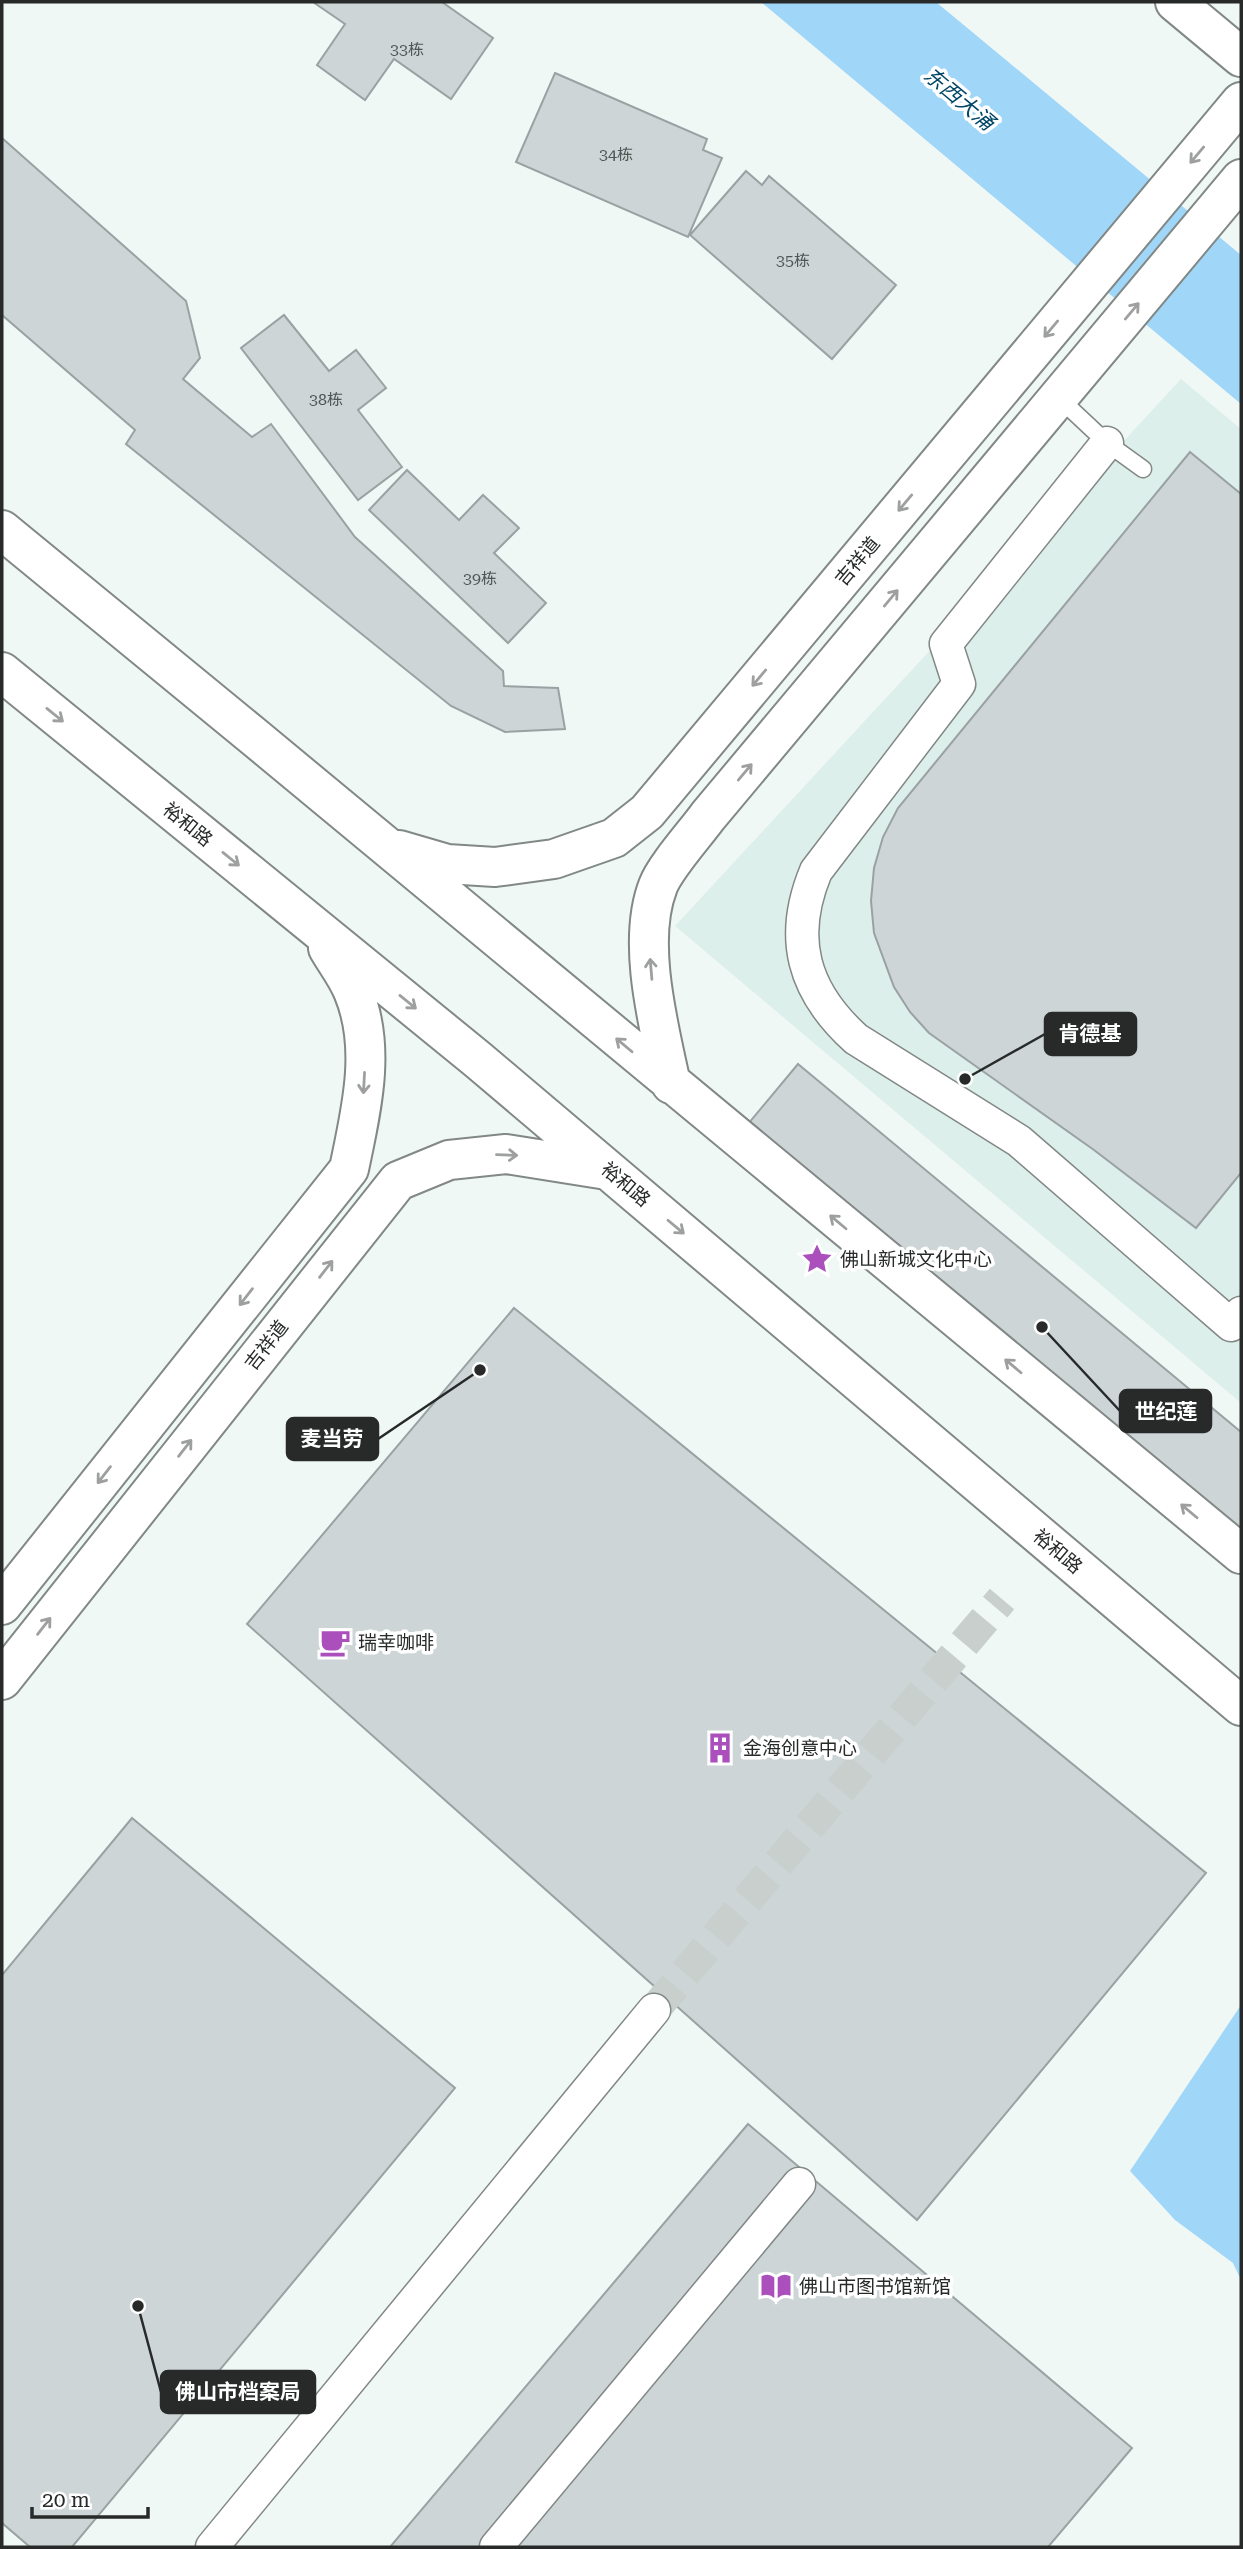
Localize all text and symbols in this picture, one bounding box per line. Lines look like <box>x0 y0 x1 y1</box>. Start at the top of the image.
house number: 33栋 <box>390 40 424 59</box>
water label: 东西大涌 <box>919 63 1000 136</box>
house number: 34栋 <box>599 145 633 164</box>
one-way arrow <box>1190 145 1205 163</box>
house number: 35栋 <box>776 251 810 270</box>
one-way arrow <box>1124 302 1140 320</box>
one-way arrow <box>1043 320 1059 338</box>
house number: 38栋 <box>309 390 343 409</box>
one-way arrow <box>897 494 913 512</box>
street label: 吉祥道 <box>830 532 885 591</box>
house number: 39栋 <box>463 569 497 588</box>
one-way arrow <box>884 589 899 607</box>
one-way arrow <box>751 668 767 686</box>
one-way arrow <box>45 707 63 723</box>
one-way arrow <box>737 763 753 781</box>
street label: 裕和路 <box>158 798 217 851</box>
one-way arrow <box>222 851 240 866</box>
one-way arrow <box>644 958 657 981</box>
one-way arrow <box>398 995 416 1010</box>
callout: 肯德基 <box>1045 1013 1136 1055</box>
text: 肯德基 <box>1059 1022 1122 1046</box>
one-way arrow <box>616 1038 634 1053</box>
one-way arrow <box>358 1071 371 1094</box>
one-way arrow <box>495 1149 518 1162</box>
street label: 裕和路 <box>596 1157 655 1212</box>
one-way arrow <box>829 1214 847 1229</box>
one-way arrow <box>667 1219 685 1235</box>
place icon: 佛山新城文化中心 <box>800 1242 834 1276</box>
place label: 佛山新城文化中心 <box>840 1248 992 1271</box>
one-way arrow <box>319 1260 334 1279</box>
one-way arrow <box>238 1288 254 1306</box>
street label: 吉祥道 <box>240 1316 293 1375</box>
one-way arrow <box>1005 1358 1023 1374</box>
callout: 世纪莲 <box>1120 1390 1211 1432</box>
text: 世纪莲 <box>1135 1400 1198 1424</box>
callout: 麦当劳 <box>287 1418 378 1460</box>
text: 麦当劳 <box>301 1427 364 1451</box>
one-way arrow <box>178 1439 193 1457</box>
one-way arrow <box>97 1466 112 1484</box>
one-way arrow <box>1180 1503 1198 1519</box>
street label: 裕和路 <box>1028 1524 1087 1579</box>
one-way arrow <box>36 1617 51 1636</box>
cafe icon: 瑞幸咖啡 <box>318 1625 352 1659</box>
place label: 瑞幸咖啡 <box>358 1631 434 1654</box>
building icon: 金海创意中心 <box>703 1731 737 1765</box>
place label: 金海创意中心 <box>743 1737 857 1760</box>
library icon: 佛山市图书馆新馆 <box>759 2269 793 2303</box>
place label: 佛山市图书馆新馆 <box>799 2275 951 2298</box>
callout: 佛山市档案局 <box>161 2371 315 2413</box>
text: 佛山市档案局 <box>175 2380 301 2404</box>
scale bar <box>32 2476 147 2520</box>
text: 20 m <box>42 2488 90 2512</box>

